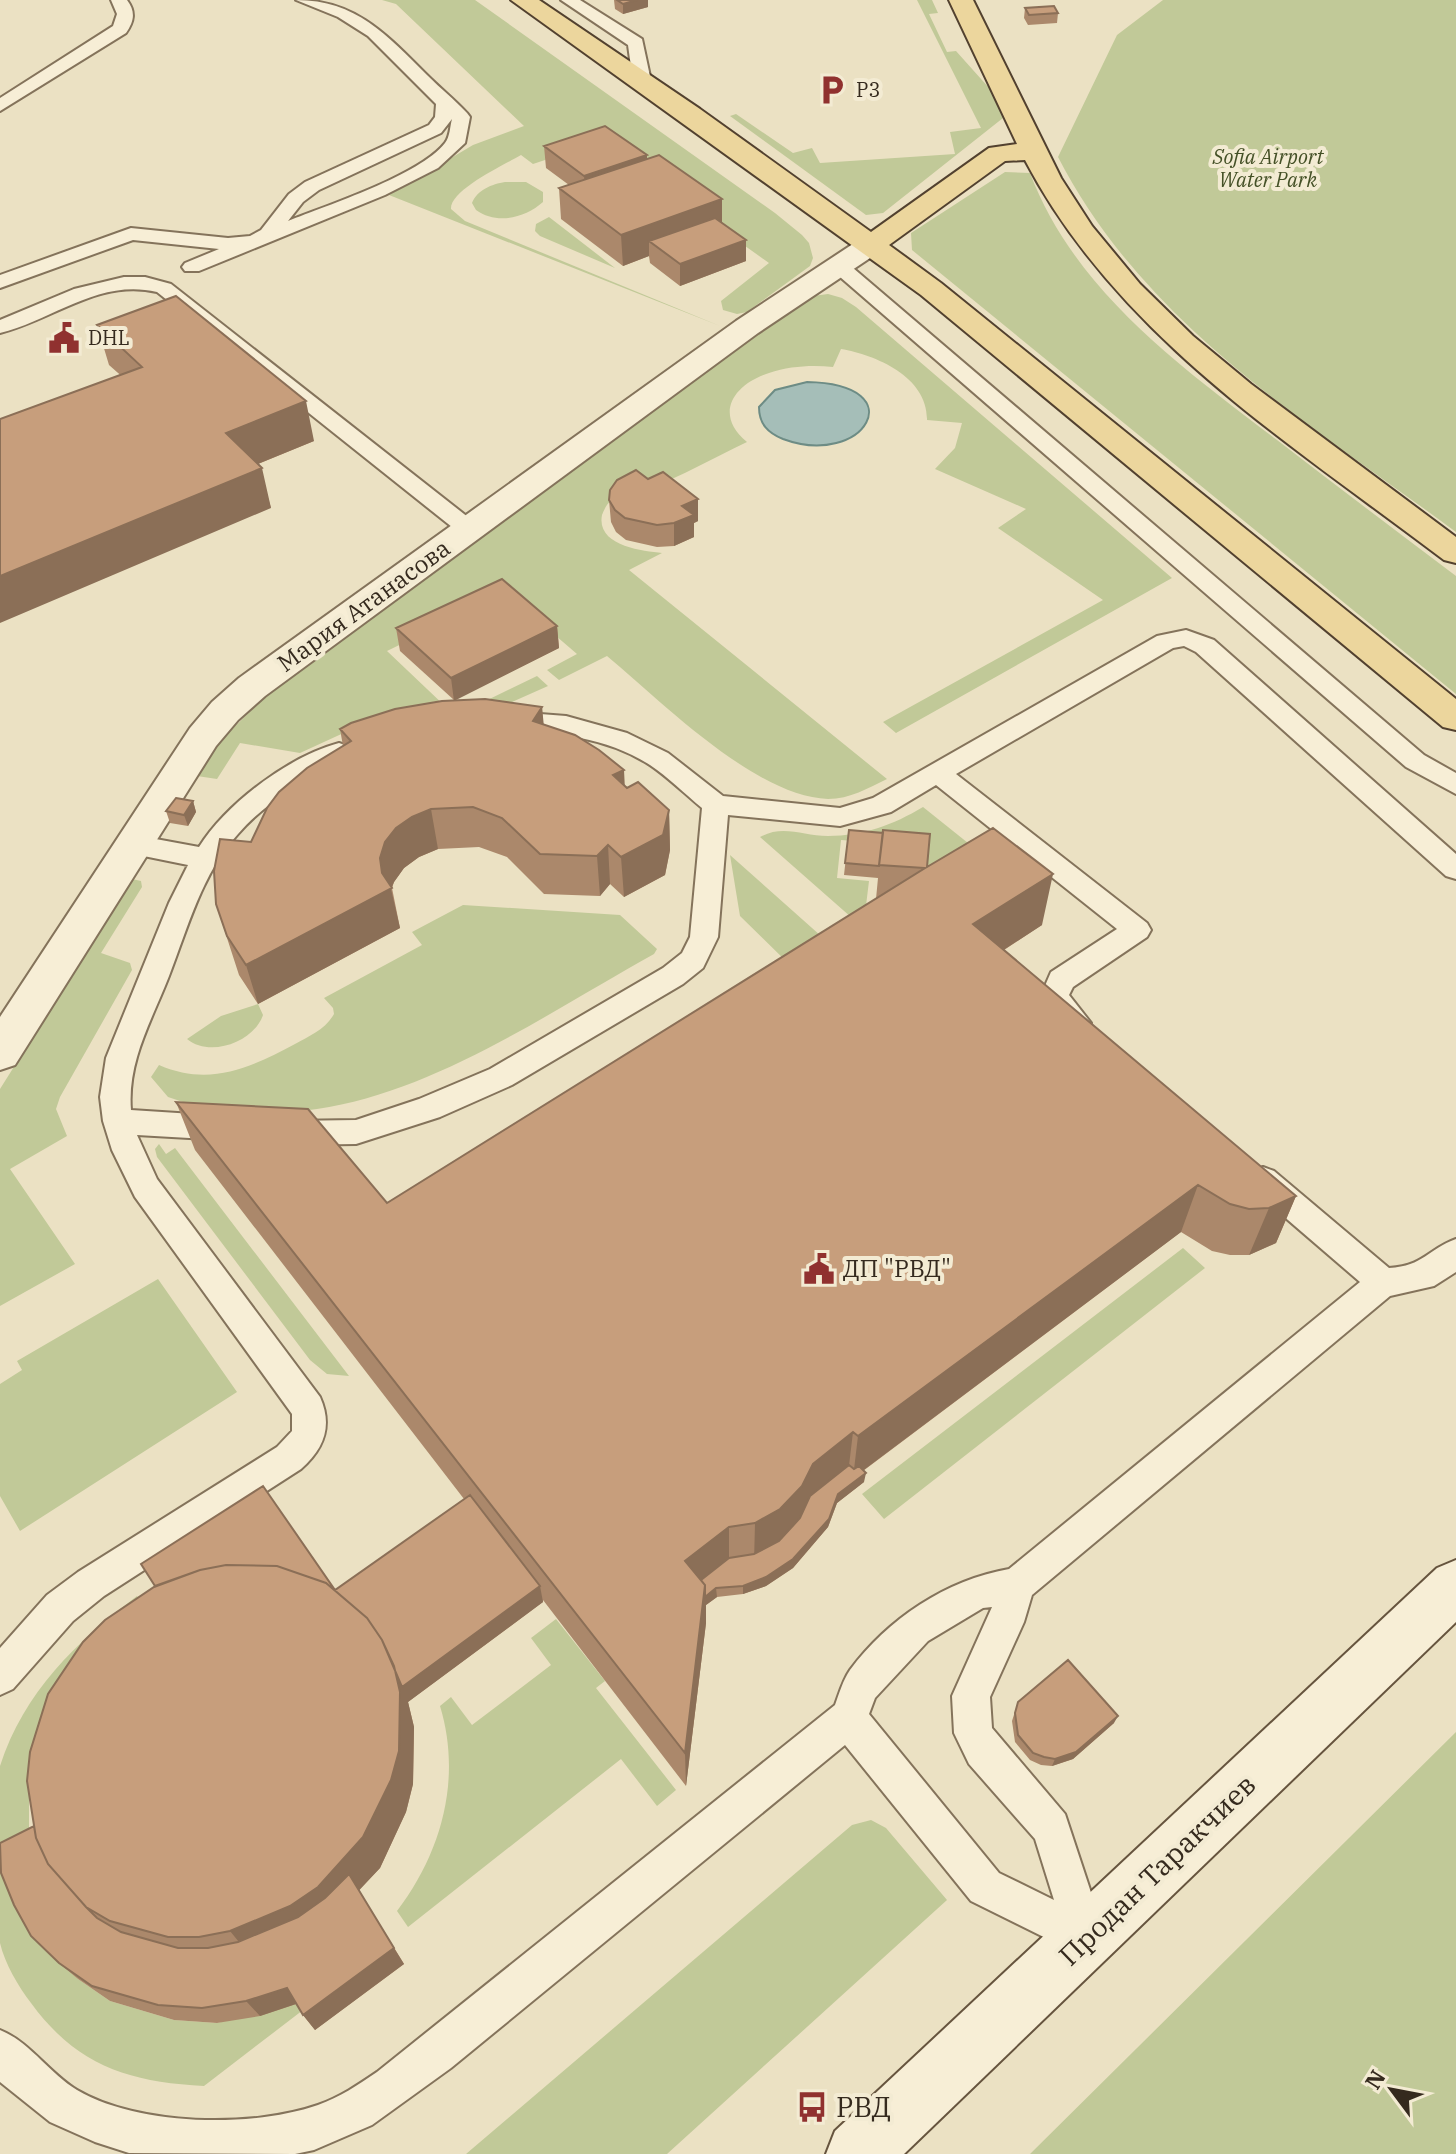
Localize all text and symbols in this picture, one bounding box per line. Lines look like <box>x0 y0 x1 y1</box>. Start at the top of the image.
parking icon: P3 <box>815 73 849 107</box>
place label: P3 <box>856 76 881 103</box>
park label: Sofia Airport Water Park <box>1211 143 1324 193</box>
public building icon: DHL <box>47 321 81 355</box>
place label: DHL <box>88 324 130 351</box>
street label: Мария Атанасова <box>271 532 456 679</box>
public building icon: ДП "РВД" <box>802 1252 836 1286</box>
place label: ДП "РВД" <box>843 1252 951 1284</box>
street label: Продан Таракчиев <box>1050 1766 1263 1973</box>
north arrow <box>1352 2050 1432 2130</box>
text: N <box>1358 2064 1392 2094</box>
place label: РВД <box>836 2088 891 2125</box>
bus stop icon: РВД <box>795 2090 829 2124</box>

